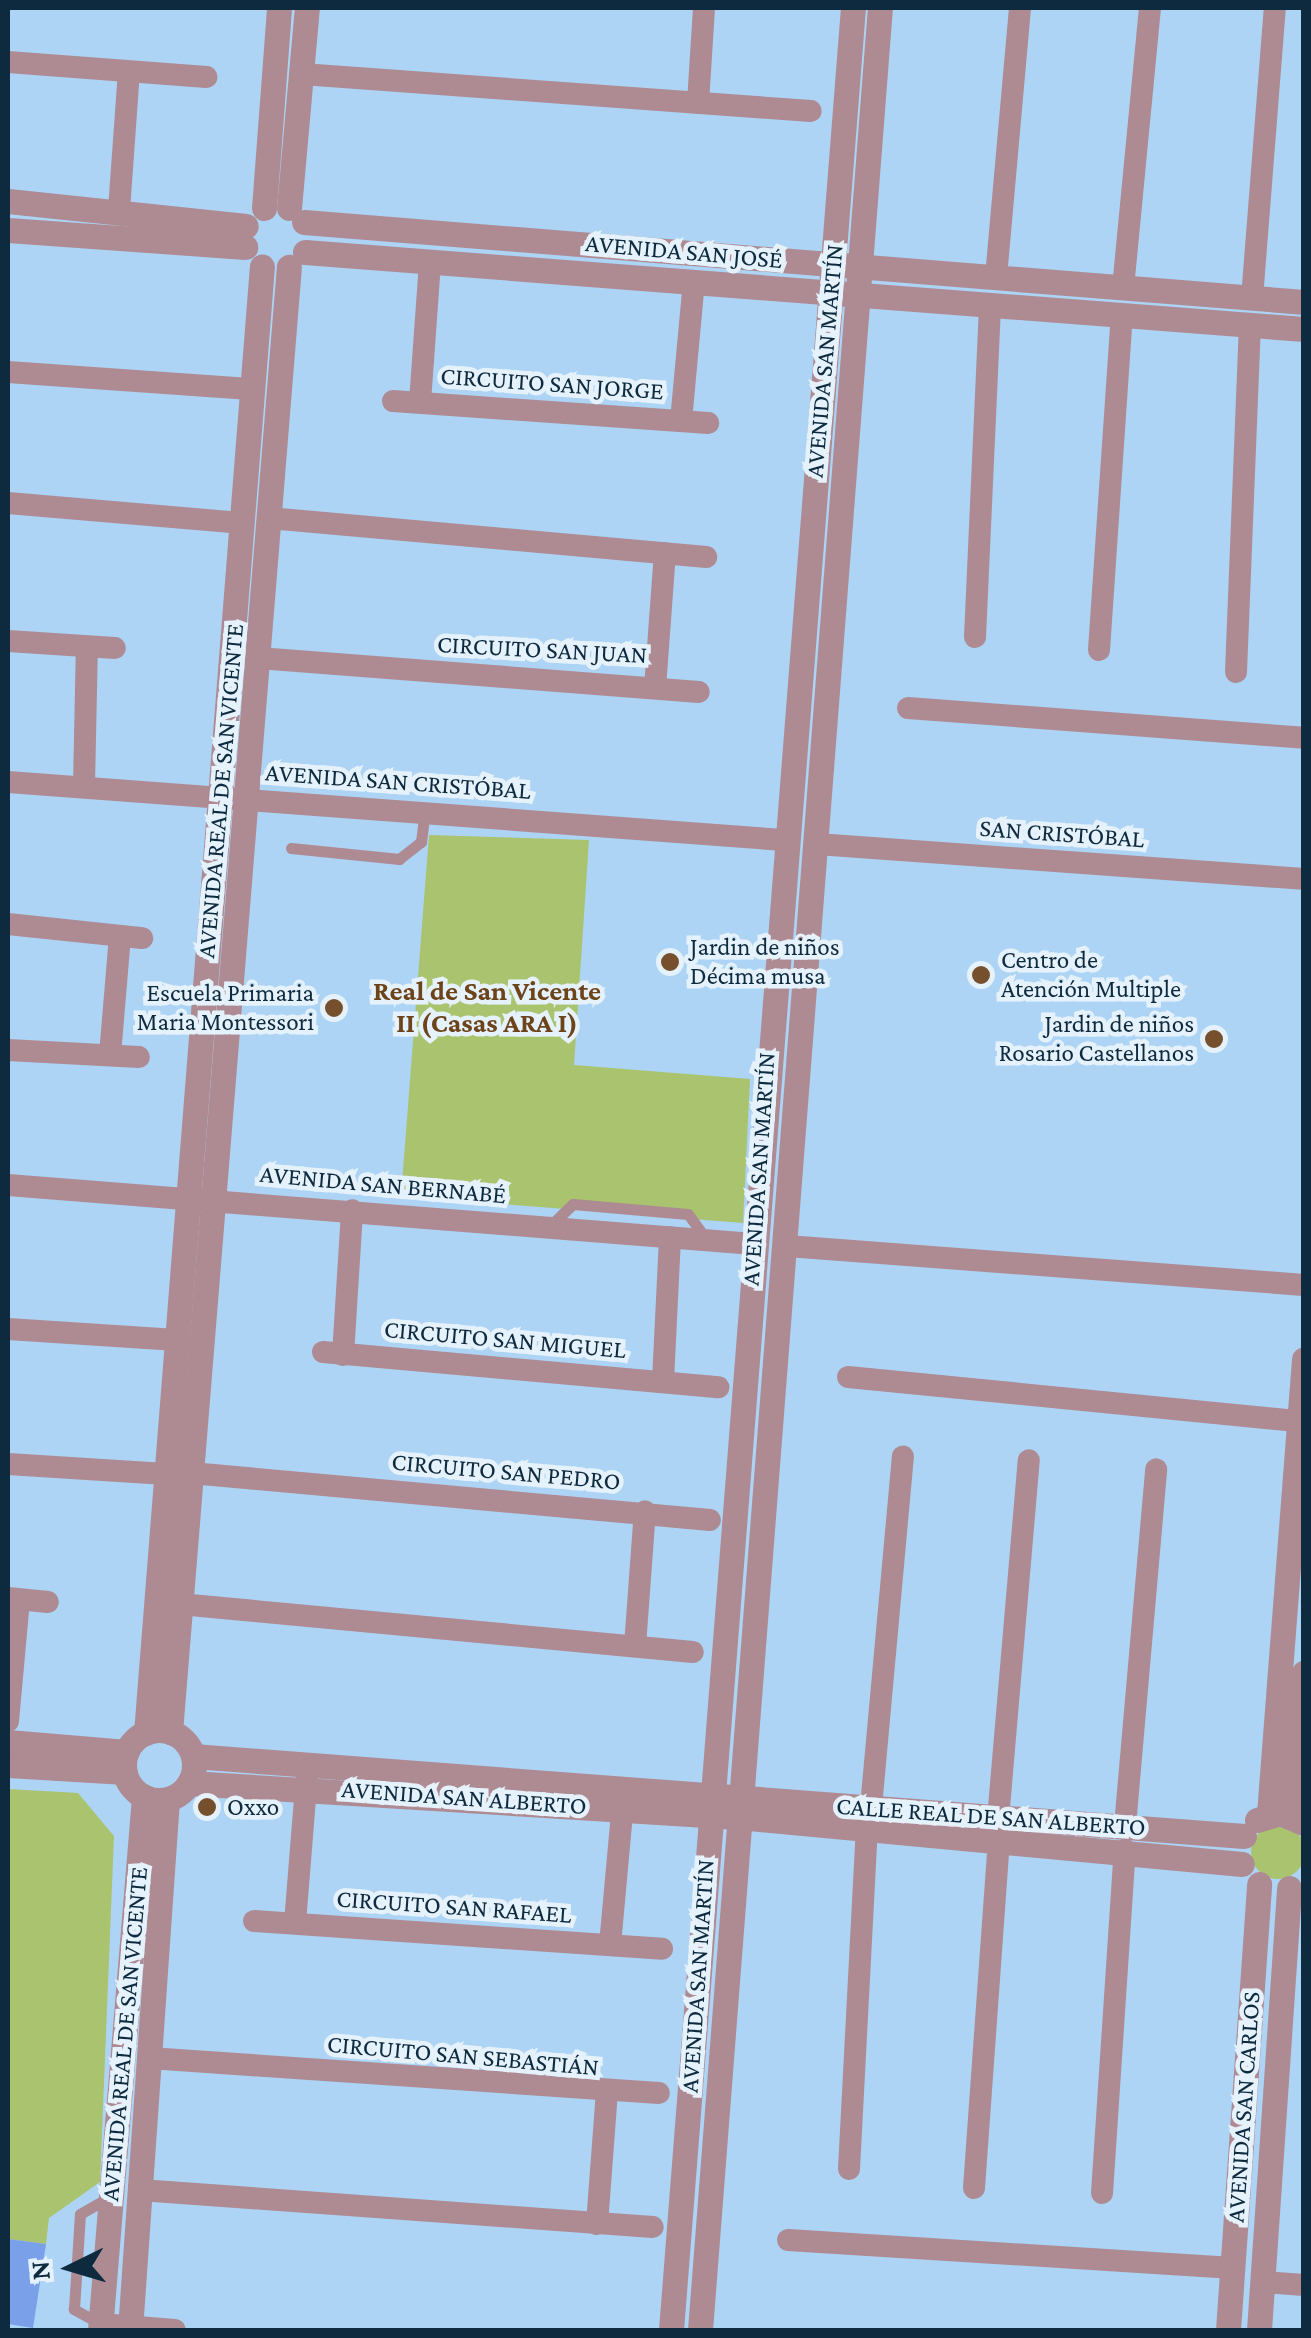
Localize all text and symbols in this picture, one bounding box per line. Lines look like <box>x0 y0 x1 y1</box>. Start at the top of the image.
street label: AVENIDA SAN JOSÉ <box>584 228 784 276</box>
street label: AVENIDA SAN MARTÍN <box>800 243 850 479</box>
street label: CIRCUITO SAN JORGE <box>439 361 665 407</box>
street label: AVENIDA REAL DE SAN VICENTE <box>191 623 251 959</box>
street label: CIRCUITO SAN JUAN <box>436 630 648 670</box>
street label: AVENIDA SAN CRISTÓBAL <box>264 758 532 806</box>
street label: SAN CRISTÓBAL <box>979 813 1145 855</box>
place label: Jardin de niños Décima musa <box>690 933 840 992</box>
place label: Centro de Atención Multiple <box>1001 946 1181 1005</box>
marker: Jardin de niños Décima musa <box>659 951 681 973</box>
marker: Centro de Atención Multiple <box>970 964 992 986</box>
district label: Real de San Vicente II (Casas ARA I) <box>373 974 601 1040</box>
place label: Escuela Primaria Maria Montessori <box>137 979 314 1038</box>
marker: Escuela Primaria Maria Montessori <box>323 997 345 1019</box>
place label: Jardin de niños Rosario Castellanos <box>999 1010 1194 1069</box>
marker: Jardin de niños Rosario Castellanos <box>1203 1028 1225 1050</box>
street label: AVENIDA SAN MARTÍN <box>736 1051 782 1287</box>
street label: AVENIDA SAN BERNABÉ <box>259 1159 507 1211</box>
street label: CIRCUITO SAN MIGUEL <box>383 1314 627 1366</box>
street label: CIRCUITO SAN PEDRO <box>390 1447 622 1497</box>
street label: AVENIDA SAN ALBERTO <box>341 1774 587 1822</box>
street label: CALLE REAL DE SAN ALBERTO <box>835 1791 1147 1843</box>
place label: Oxxo <box>227 1792 279 1822</box>
marker: Oxxo <box>196 1796 218 1818</box>
street label: AVENIDA SAN MARTÍN <box>675 1858 721 2094</box>
street label: AVENIDA REAL DE SAN VICENTE <box>95 1866 155 2202</box>
street label: CIRCUITO SAN RAFAEL <box>335 1884 573 1930</box>
street label: AVENIDA SAN CARLOS <box>1221 1991 1267 2223</box>
street label: CIRCUITO SAN SEBASTIÁN <box>326 2029 600 2083</box>
north arrow <box>20 2218 120 2318</box>
text: N <box>23 2260 56 2282</box>

